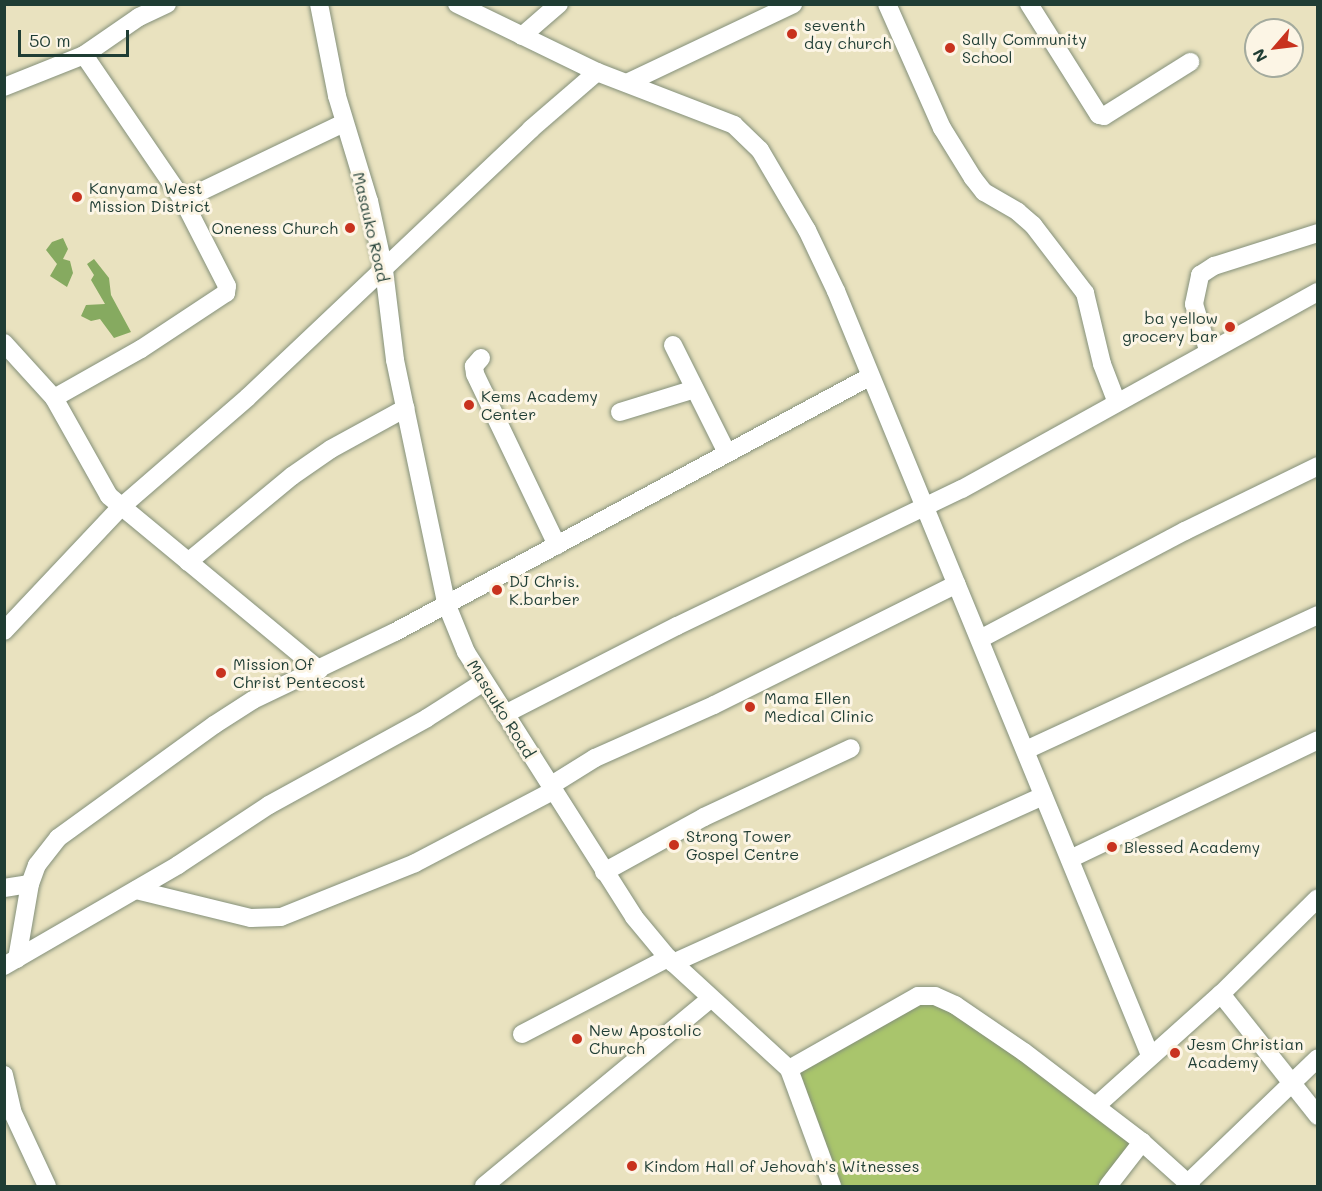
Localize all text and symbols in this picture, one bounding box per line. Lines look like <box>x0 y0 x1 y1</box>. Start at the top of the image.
place label: seventh day church <box>804 15 891 53</box>
scale bar <box>21 18 132 56</box>
north arrow <box>1244 18 1304 78</box>
marker: seventh day church <box>785 27 799 41</box>
text: 50 m <box>29 28 71 52</box>
place label: Sally Community School <box>962 29 1087 67</box>
marker: Sally Community School <box>943 41 957 55</box>
text: N <box>1247 45 1272 66</box>
street label: Masauko Road <box>349 170 393 284</box>
place label: Kanyama West Mission District <box>89 178 211 216</box>
marker: Kanyama West Mission District <box>70 190 84 204</box>
place label: Oneness Church <box>211 218 338 238</box>
marker: Oneness Church <box>343 221 357 235</box>
place label: ba yellow grocery bar <box>1122 308 1218 346</box>
marker: ba yellow grocery bar <box>1223 320 1237 334</box>
place label: Kems Academy Center <box>481 386 598 424</box>
marker: Kems Academy Center <box>462 398 476 412</box>
place label: DJ Chris. K.barber <box>509 571 580 609</box>
marker: DJ Chris. K.barber <box>490 583 504 597</box>
place label: Mission Of Christ Pentecost <box>233 654 366 692</box>
street label: Masauko Road <box>463 656 539 762</box>
marker: Mission Of Christ Pentecost <box>214 666 228 680</box>
place label: Mama Ellen Medical Clinic <box>764 688 874 726</box>
marker: Mama Ellen Medical Clinic <box>741 698 759 716</box>
place label: Strong Tower Gospel Centre <box>686 826 799 864</box>
place label: Blessed Academy <box>1124 837 1260 857</box>
marker: Strong Tower Gospel Centre <box>667 838 681 852</box>
marker: Blessed Academy <box>1105 840 1119 854</box>
place label: New Apostolic Church <box>589 1020 701 1058</box>
marker: New Apostolic Church <box>570 1032 584 1046</box>
place label: Jesm Christian Academy <box>1187 1034 1303 1072</box>
marker: Jesm Christian Academy <box>1168 1046 1182 1060</box>
place label: Kindom Hall of Jehovah's Witnesses <box>644 1156 919 1176</box>
marker: Kindom Hall of Jehovah's Witnesses <box>625 1159 639 1173</box>

